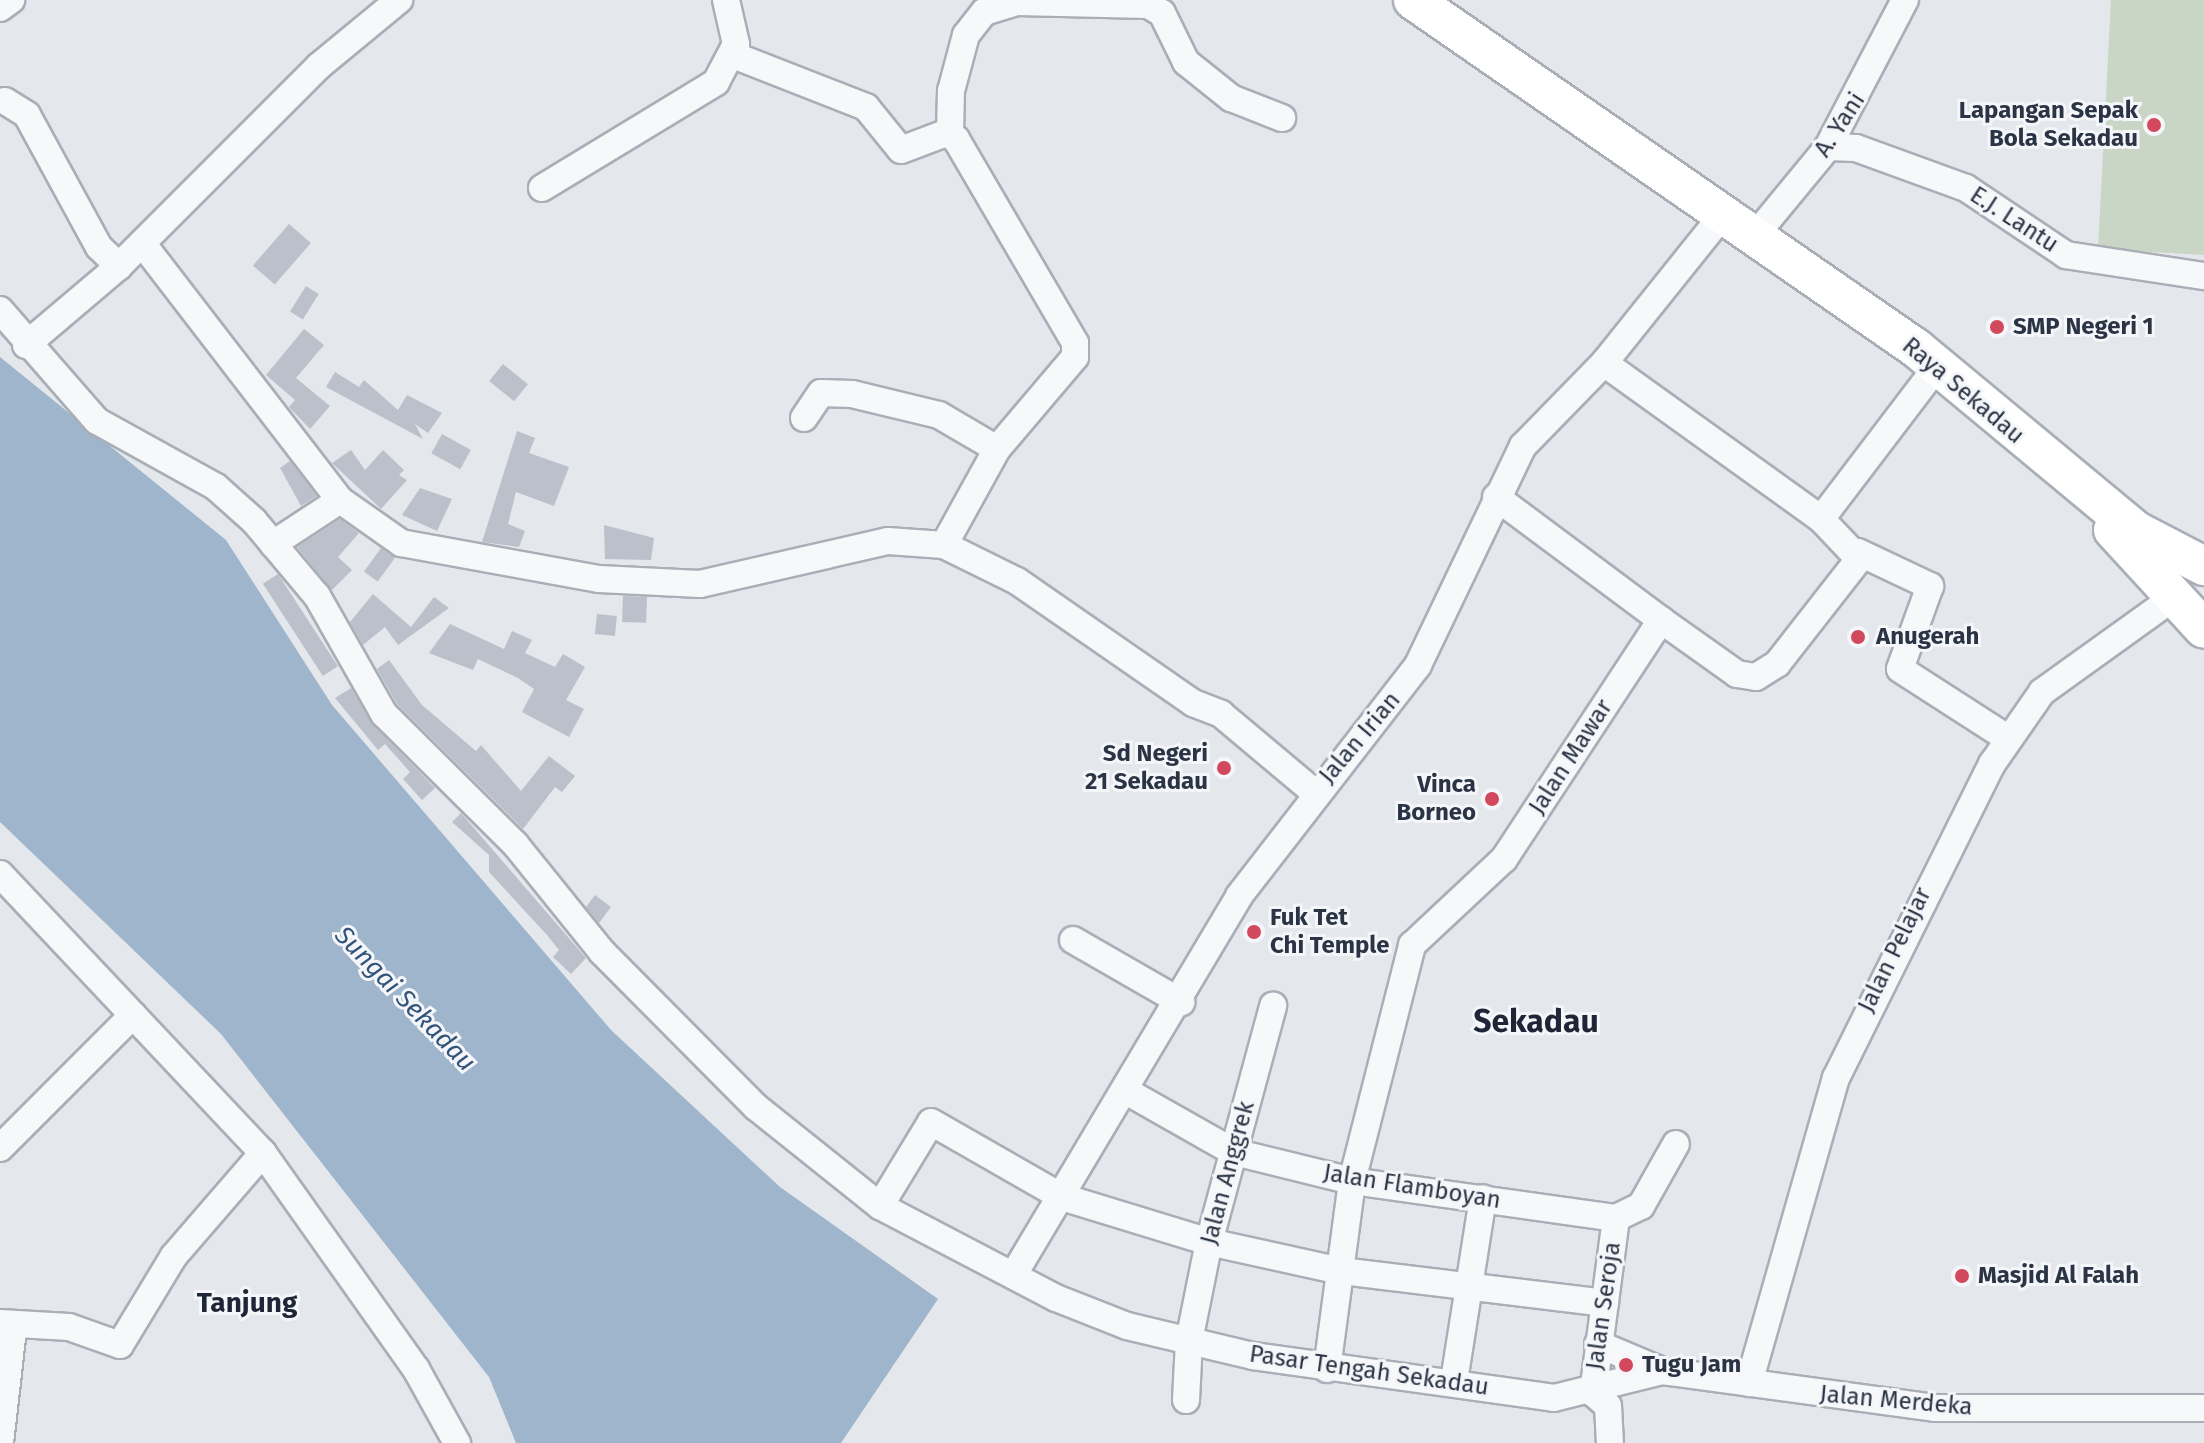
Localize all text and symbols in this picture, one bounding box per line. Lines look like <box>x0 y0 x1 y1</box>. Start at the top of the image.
street label: A. Yani <box>1809 87 1871 163</box>
place label: Lapangan Sepak Bola Sekadau <box>1959 97 2138 153</box>
marker: Lapangan Sepak Bola Sekadau <box>2145 116 2163 134</box>
street label: E.J. Lantu <box>1964 181 2064 259</box>
place label: SMP Negeri 1 <box>2013 313 2154 341</box>
marker: SMP Negeri 1 <box>1988 318 2006 336</box>
street label: Raya Sekadau <box>1896 332 2030 450</box>
place label: Anugerah <box>1876 623 1979 651</box>
marker: Anugerah <box>1847 626 1869 648</box>
street label: Jalan Irian <box>1313 686 1407 790</box>
street label: Jalan Mawar <box>1523 694 1619 820</box>
place label: Sd Negeri 21 Sekadau <box>1085 740 1208 796</box>
marker: Sd Negeri 21 Sekadau <box>1215 759 1233 777</box>
place label: Vinca Borneo <box>1396 771 1476 827</box>
marker: Vinca Borneo <box>1483 790 1501 808</box>
street label: Jalan Pelajar <box>1852 883 1938 1017</box>
place label: Fuk Tet Chi Temple <box>1270 904 1390 960</box>
water label: Sungai Sekadau <box>328 920 482 1078</box>
marker: Fuk Tet Chi Temple <box>1245 923 1263 941</box>
district label: Sekadau <box>1473 1002 1599 1040</box>
street label: Jalan Anggrek <box>1195 1098 1261 1248</box>
street label: Jalan Flamboyan <box>1321 1159 1503 1215</box>
street label: Jalan Seroja <box>1581 1240 1627 1372</box>
place label: Masjid Al Falah <box>1978 1262 2139 1290</box>
marker: Masjid Al Falah <box>1953 1267 1971 1285</box>
district label: Tanjung <box>197 1286 297 1320</box>
street label: Pasar Tengah Sekadau <box>1247 1340 1491 1402</box>
place label: Tugu Jam <box>1642 1351 1741 1379</box>
marker: Tugu Jam <box>1617 1356 1635 1374</box>
street label: Jalan Merdeka <box>1818 1380 1974 1422</box>

